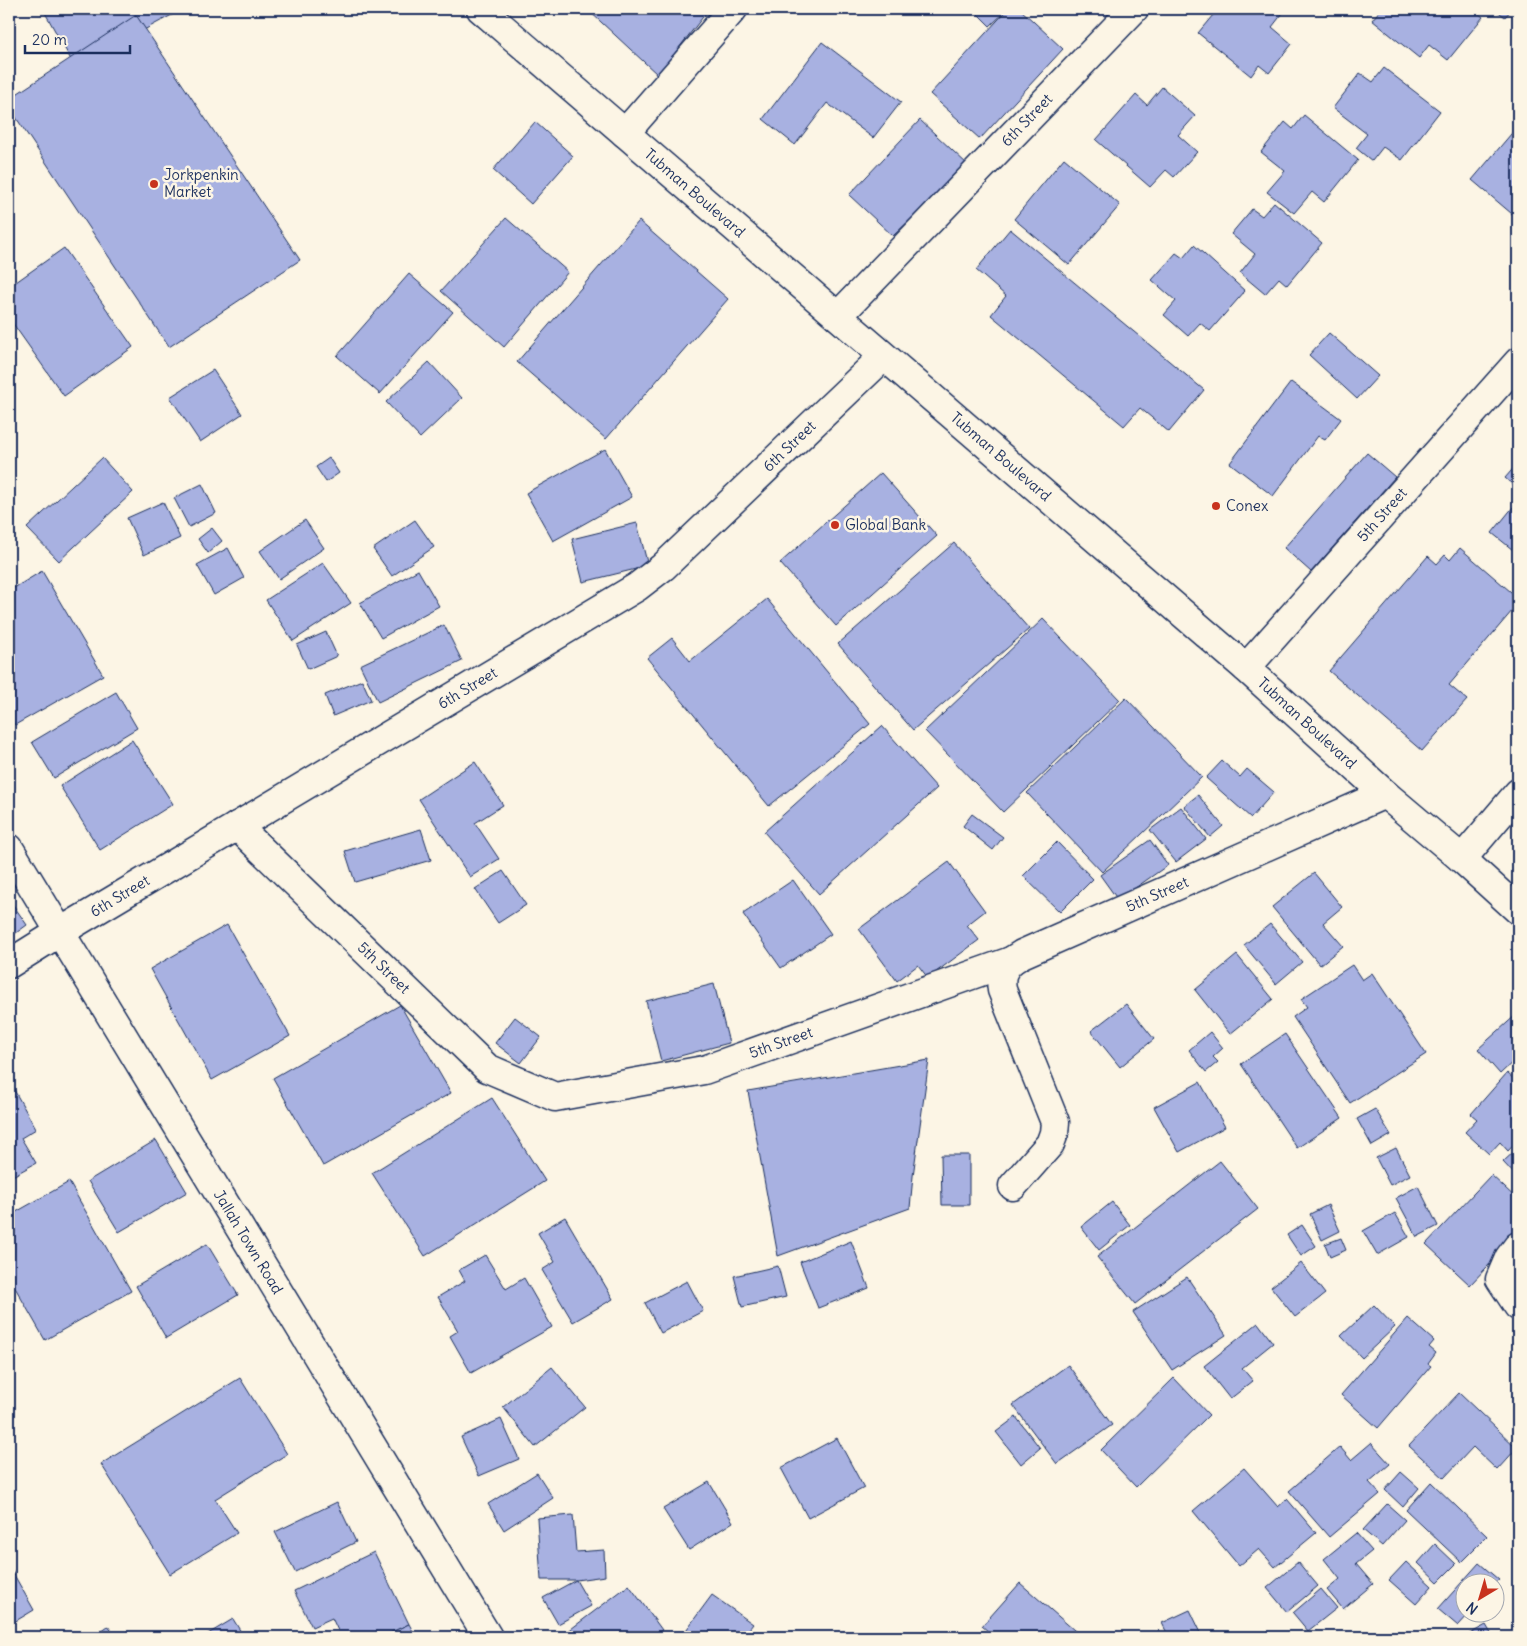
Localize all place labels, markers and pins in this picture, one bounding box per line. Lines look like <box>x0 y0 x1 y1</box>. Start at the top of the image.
place label: Jorkpenkin Market <box>164 165 239 201</box>
marker: Jorkpenkin Market <box>148 178 160 190</box>
place label: Conex <box>1226 496 1269 515</box>
marker: Conex <box>1210 500 1222 512</box>
place label: Global Bank <box>845 515 926 534</box>
marker: Global Bank <box>829 519 841 531</box>

